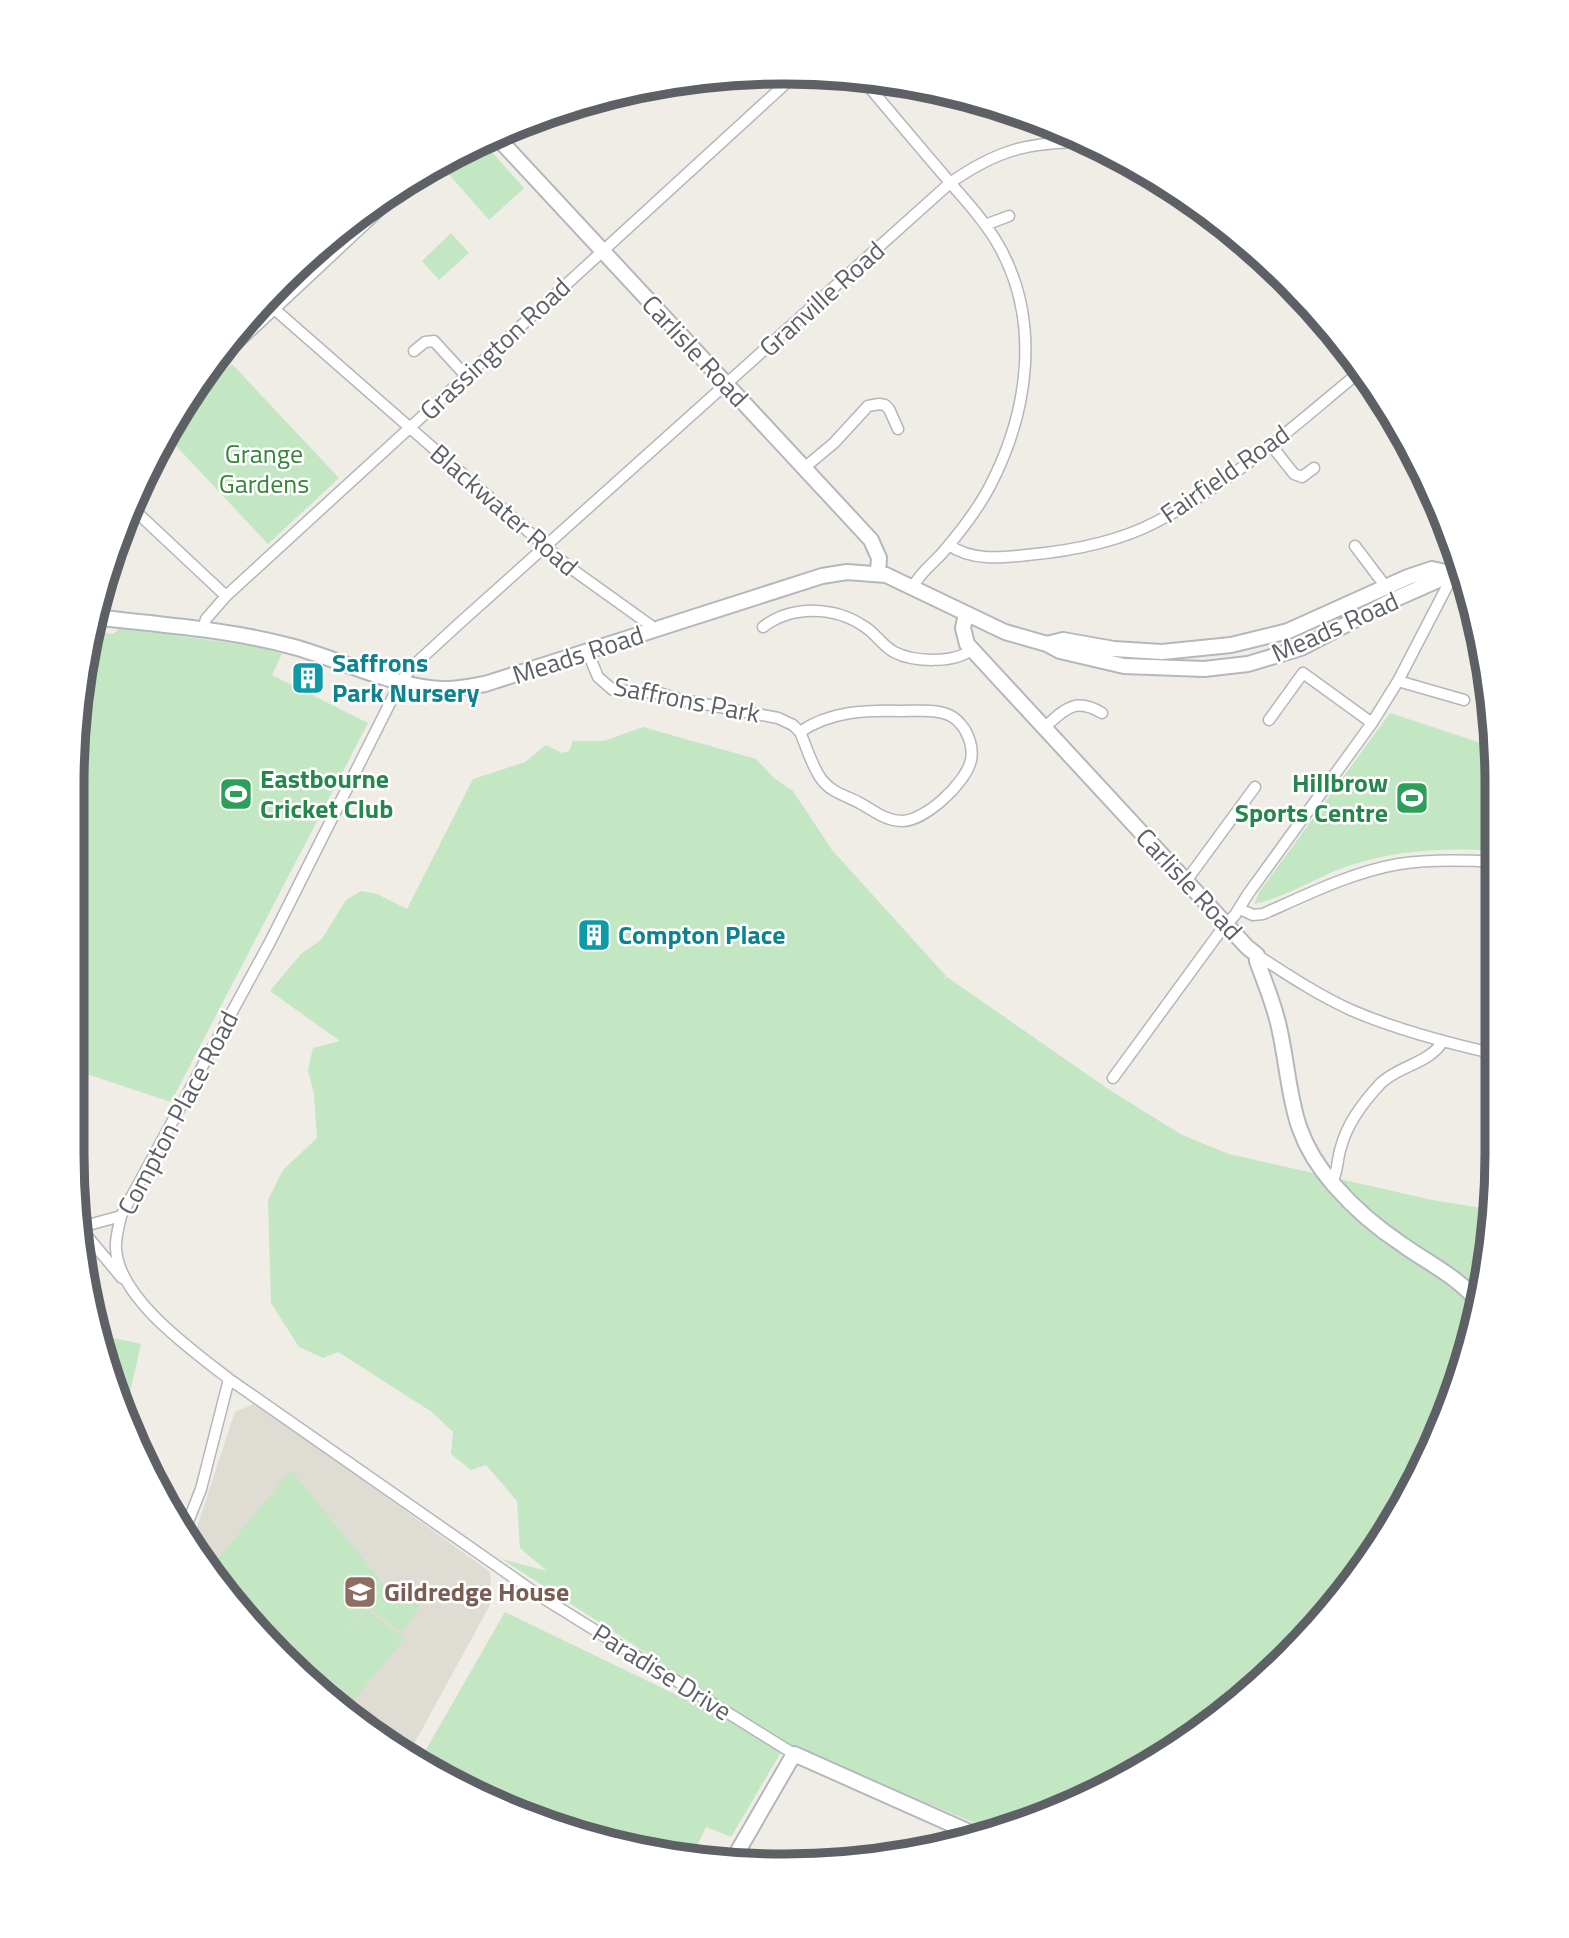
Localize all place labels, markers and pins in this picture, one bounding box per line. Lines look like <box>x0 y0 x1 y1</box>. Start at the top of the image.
place label: Saffrons Park Nursery <box>332 643 480 712</box>
building icon: Saffrons Park Nursery <box>289 659 327 697</box>
place label: Eastbourne Cricket Club <box>260 759 393 828</box>
place label: Hillbrow Sports Centre <box>1235 763 1388 832</box>
sports icon: Eastbourne Cricket Club <box>217 775 255 813</box>
sports icon: Hillbrow Sports Centre <box>1393 779 1431 817</box>
place label: Compton Place <box>618 915 785 954</box>
building icon: Compton Place <box>575 916 613 954</box>
place label: Gildredge House <box>384 1572 569 1611</box>
school or university icon: Gildredge House <box>341 1573 379 1611</box>

